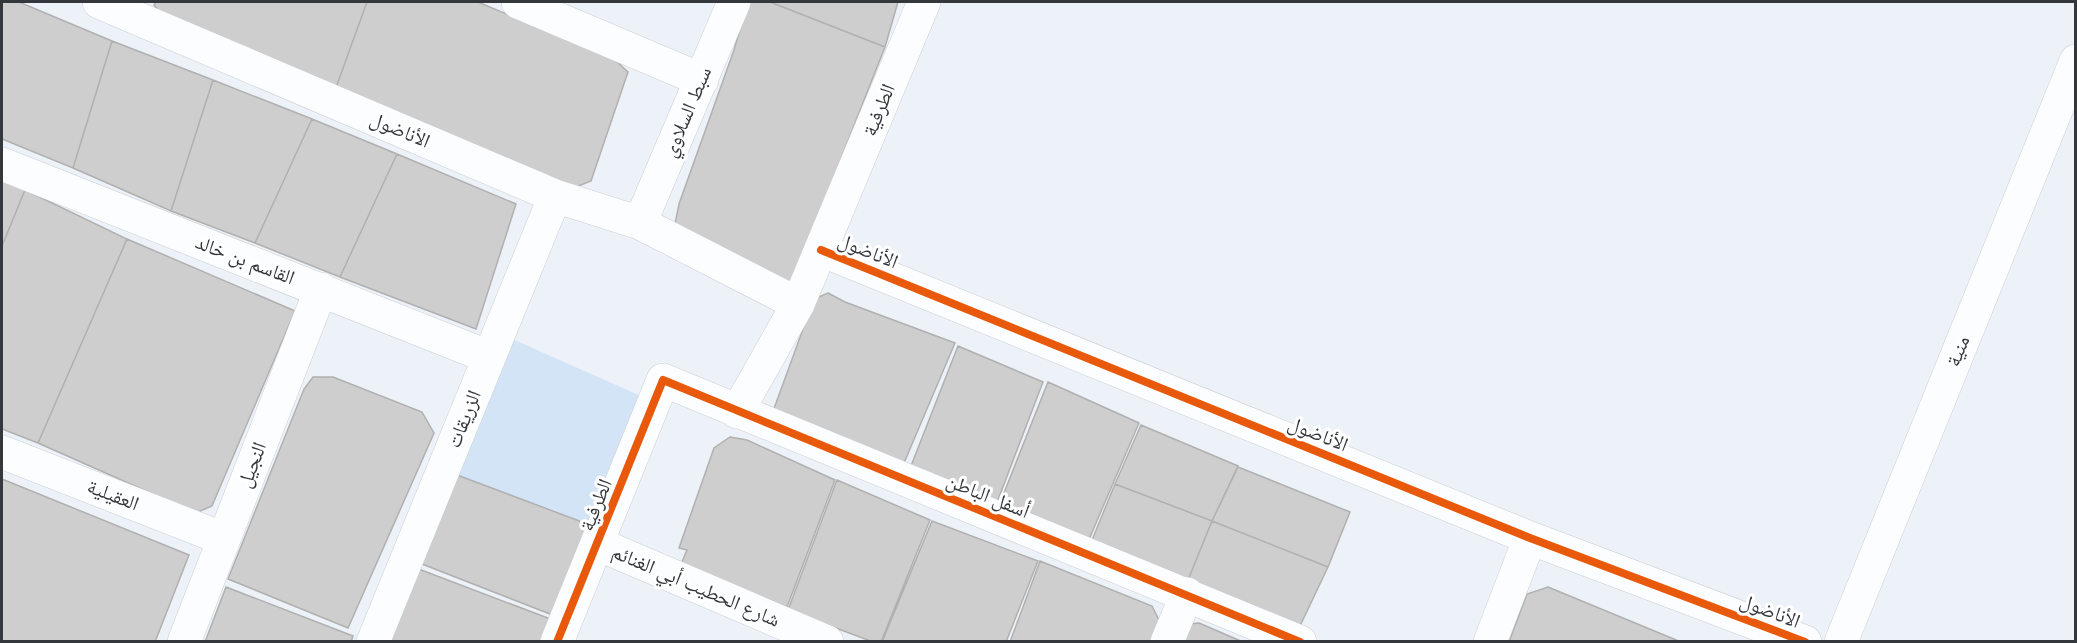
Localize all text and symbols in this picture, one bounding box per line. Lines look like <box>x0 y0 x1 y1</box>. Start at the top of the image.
street label: سبط السلاوي <box>656 63 720 162</box>
street label: الطرفية <box>856 80 902 140</box>
street label: الأناضول <box>366 105 434 155</box>
street label: الأناضول <box>834 227 902 275</box>
street label: القاسم بن خالد <box>191 229 299 291</box>
street label: منية <box>1940 331 1976 371</box>
street label: الزريقات <box>440 386 488 452</box>
street label: الأناضول <box>1284 410 1352 458</box>
street label: النجيل <box>231 438 273 492</box>
street label: أسفل الباطن <box>942 467 1034 525</box>
street label: العقيلية <box>83 473 143 517</box>
street label: الطرفية <box>573 475 619 535</box>
street label: شارع الحطيب أبي الغنائم <box>607 538 784 636</box>
street label: الأناضول <box>1736 587 1804 635</box>

